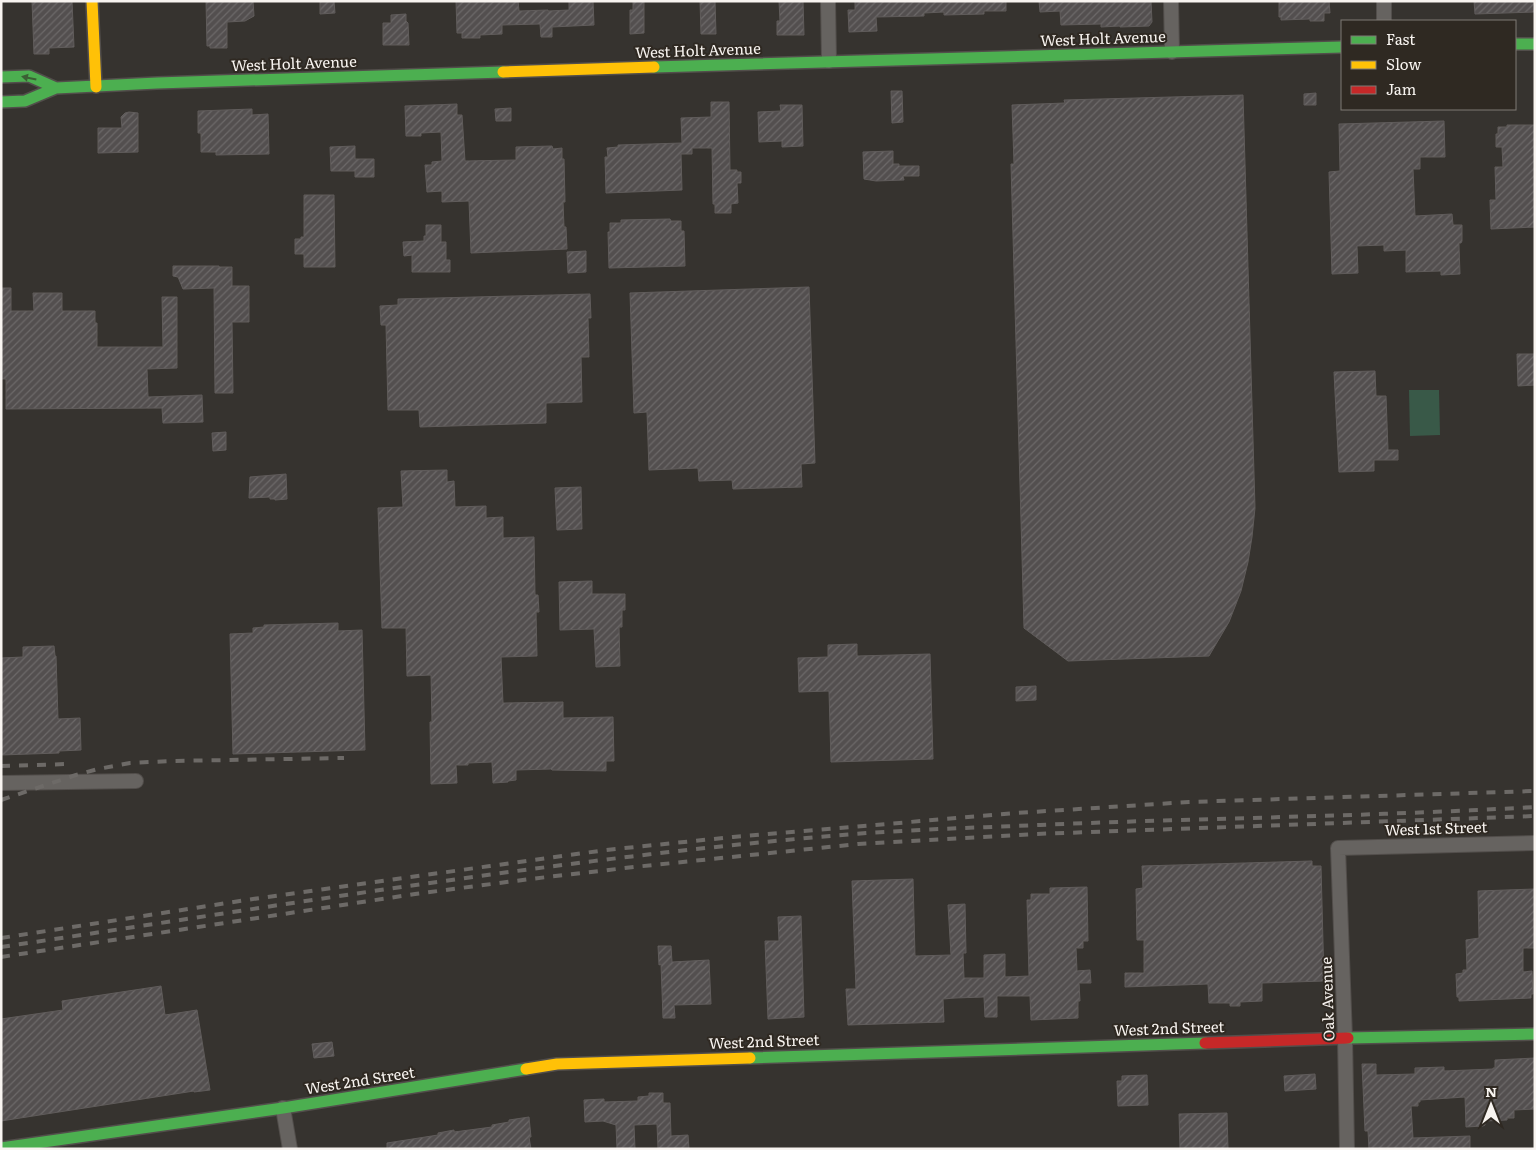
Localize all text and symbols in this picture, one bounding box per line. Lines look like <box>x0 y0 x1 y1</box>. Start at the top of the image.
legend <box>1341 20 1516 110</box>
street label: West Holt Avenue <box>1040 24 1166 51</box>
text: Fast <box>1386 27 1415 50</box>
street label: West Holt Avenue <box>635 36 761 63</box>
street label: West Holt Avenue <box>231 49 357 76</box>
text: Slow <box>1386 52 1421 75</box>
one-way arrow <box>22 74 37 82</box>
text: Jam <box>1386 77 1417 100</box>
street label: West 1st Street <box>1384 814 1488 841</box>
street label: Oak Avenue <box>1314 956 1339 1042</box>
street label: West 2nd Street <box>1113 1014 1225 1041</box>
street label: West 2nd Street <box>708 1027 820 1054</box>
street label: West 2nd Street <box>303 1059 416 1100</box>
north arrow <box>1466 1080 1516 1130</box>
text: N <box>1485 1081 1497 1101</box>

